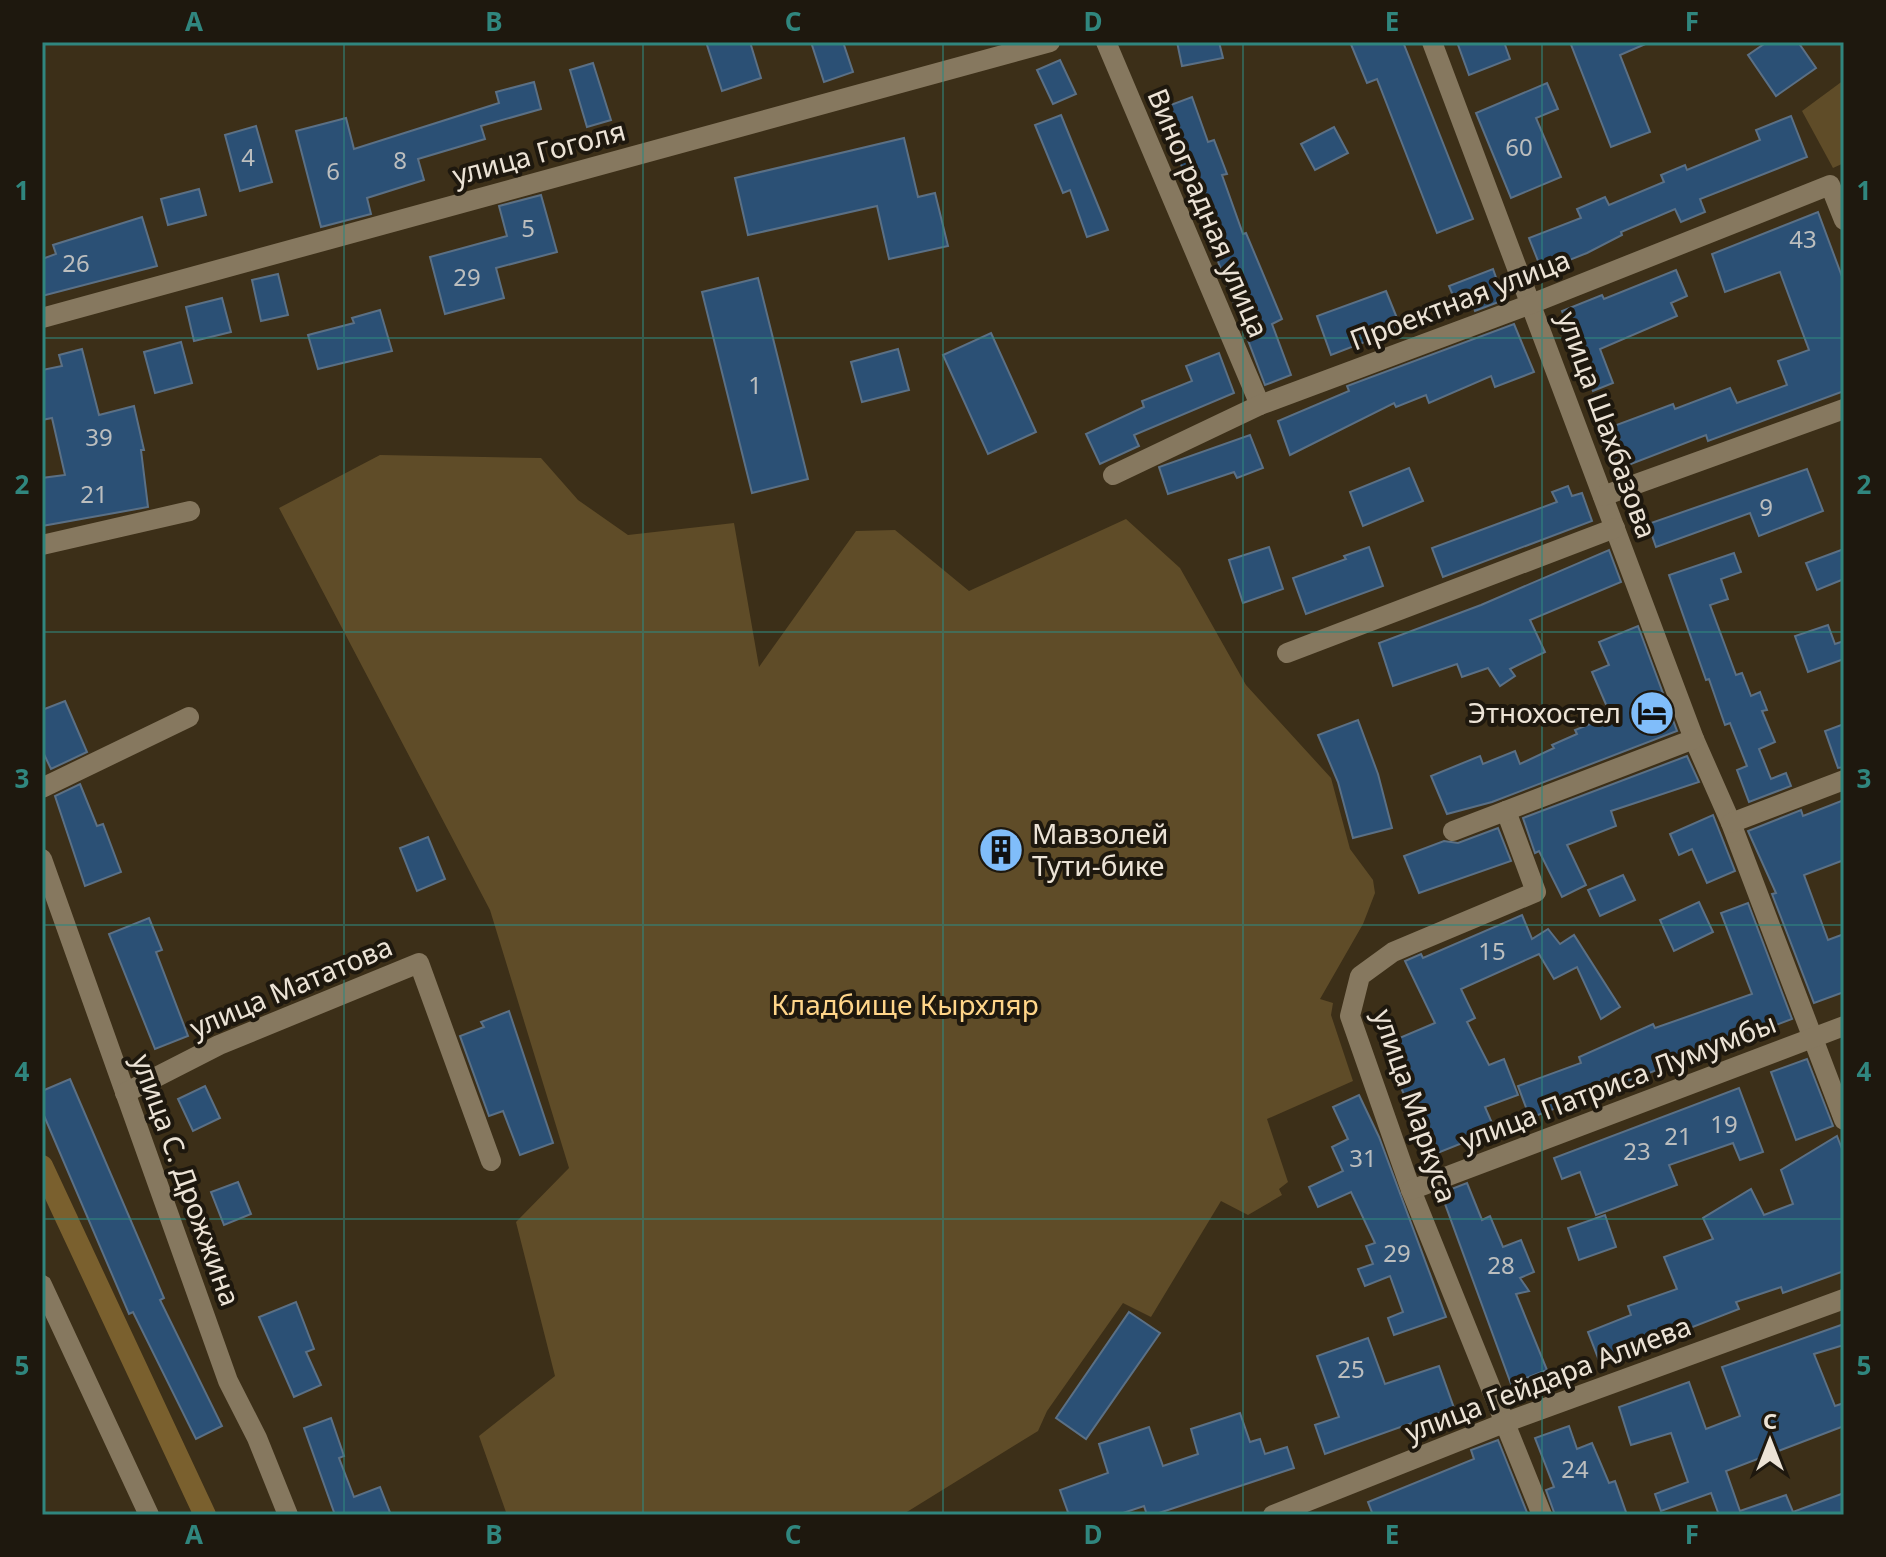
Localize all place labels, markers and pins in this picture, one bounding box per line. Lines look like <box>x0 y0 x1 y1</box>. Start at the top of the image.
hotel icon: Этнохостел <box>1628 689 1676 737</box>
place label: Этнохостел <box>1468 693 1621 731</box>
place label: Мавзолей Тути-бике <box>1032 814 1168 884</box>
building icon: Мавзолей Тути-бике <box>977 826 1025 874</box>

